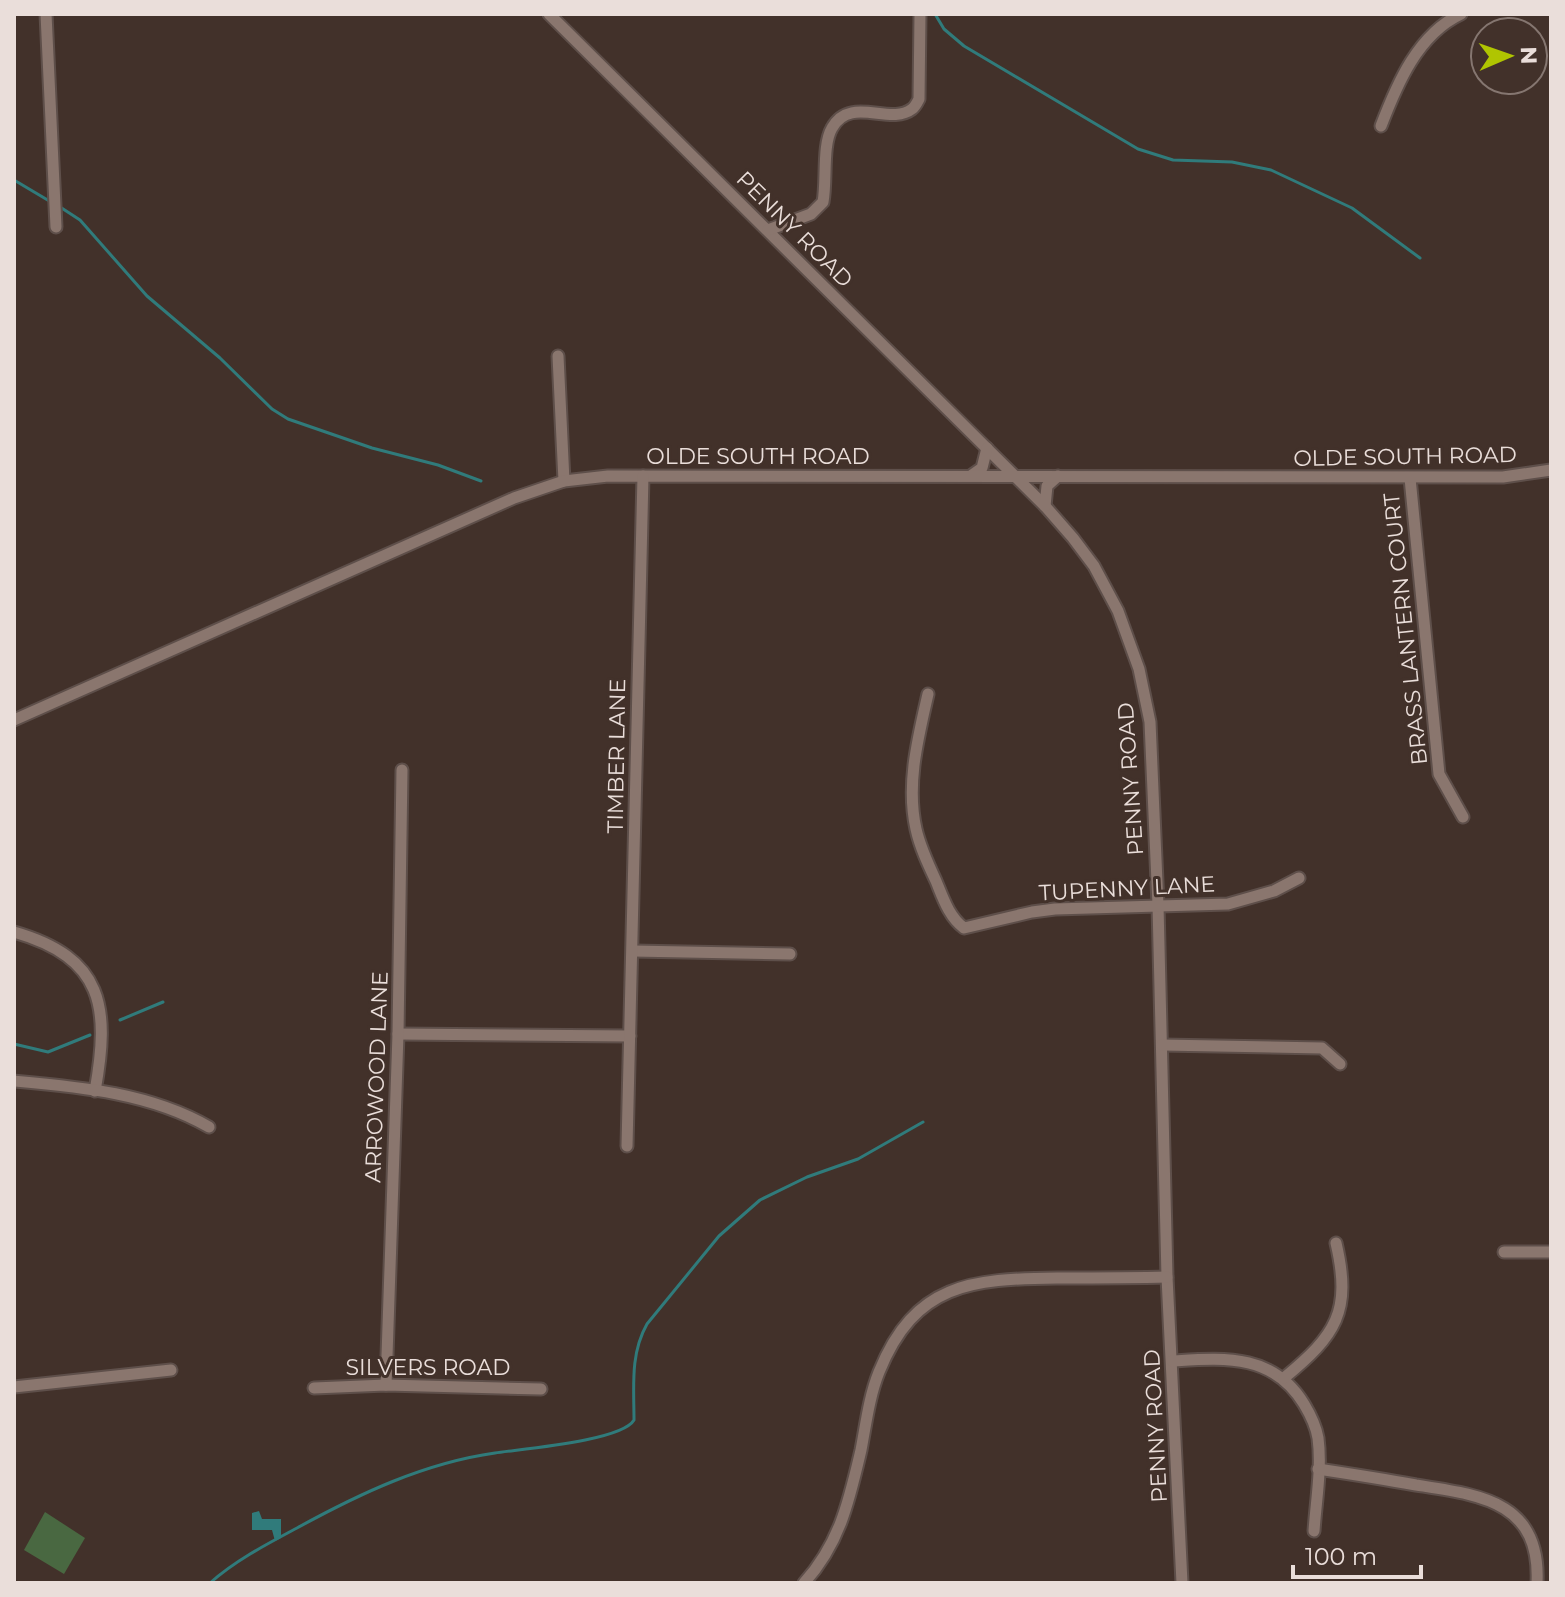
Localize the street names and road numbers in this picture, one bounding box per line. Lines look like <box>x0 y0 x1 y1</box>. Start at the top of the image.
street label: PENNY ROAD <box>731 166 858 293</box>
street label: OLDE SOUTH ROAD <box>1293 441 1517 472</box>
street label: OLDE SOUTH ROAD <box>646 443 870 470</box>
street label: BRASS LANTERN COURT <box>1378 491 1433 766</box>
street label: TIMBER LANE <box>602 678 631 834</box>
street label: PENNY ROAD <box>1112 701 1149 857</box>
street label: TUPENNY LANE <box>1038 870 1216 907</box>
street label: ARROWOOD LANE <box>359 971 394 1183</box>
street label: PENNY ROAD <box>1138 1349 1173 1503</box>
street label: SILVERS ROAD <box>345 1354 511 1381</box>

